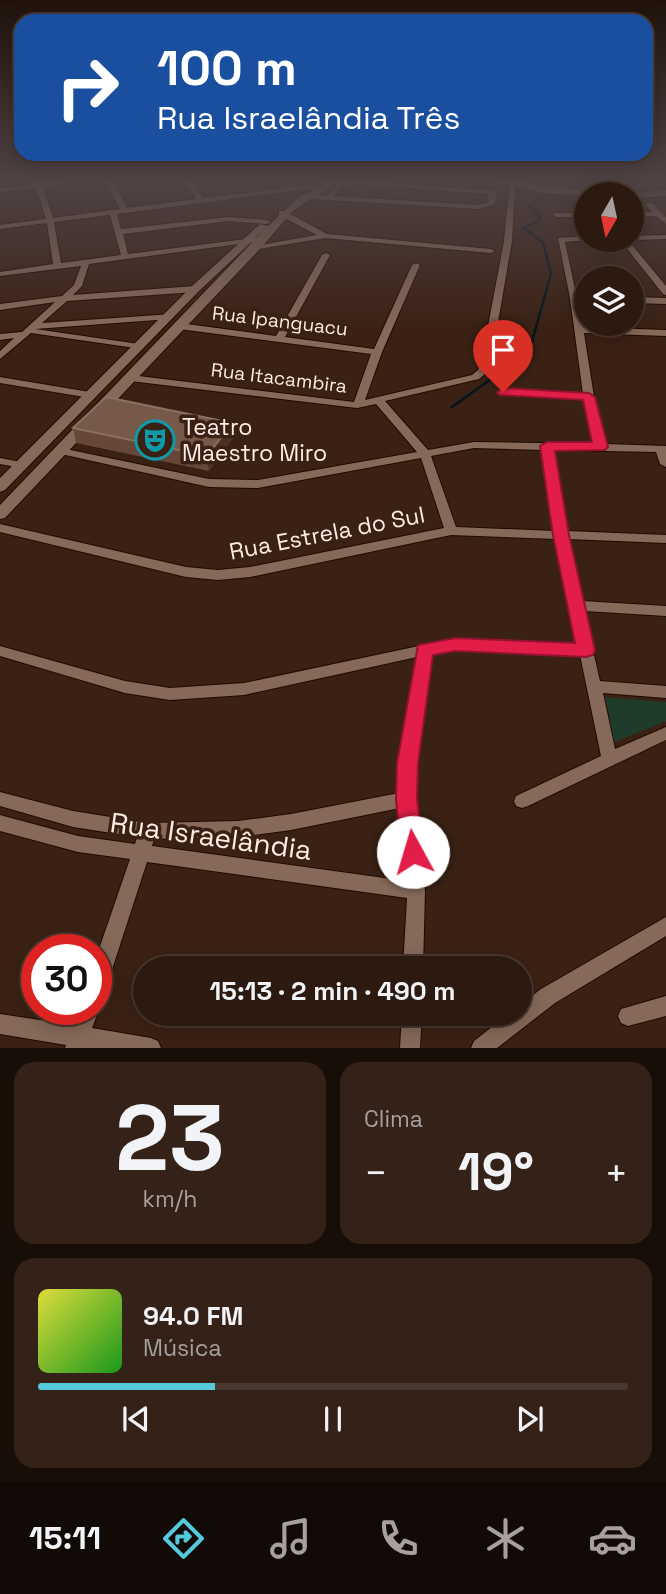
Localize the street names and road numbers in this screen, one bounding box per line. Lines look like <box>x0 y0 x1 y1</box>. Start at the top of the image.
street label: Rua Ipanguacu <box>211 300 349 342</box>
street label: Rua Itacambira <box>210 357 348 399</box>
street label: Rua Estrela do Sul <box>227 499 427 567</box>
street label: Rua Israelândia <box>108 804 314 868</box>

